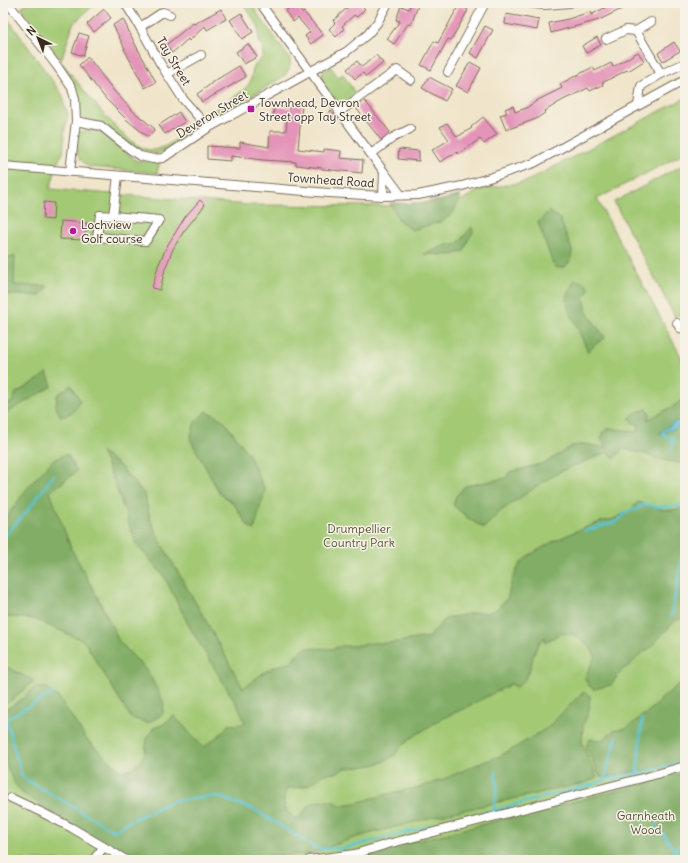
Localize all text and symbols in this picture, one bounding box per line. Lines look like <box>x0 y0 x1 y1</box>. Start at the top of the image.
north arrow <box>18 18 58 58</box>
text: N <box>24 23 39 38</box>
street label: Tay Street <box>154 34 194 88</box>
street label: Deveron Street <box>174 87 250 141</box>
place label: Townhead, Devron Street opp Tay Street <box>259 95 371 124</box>
marker: Townhead, Devron Street opp Tay Street <box>246 104 256 114</box>
street label: Townhead Road <box>287 169 375 191</box>
place label: Lochview Golf course <box>81 217 142 246</box>
marker: Lochview Golf course <box>68 226 78 236</box>
park label: Drumpellier Country Park <box>323 521 395 550</box>
park label: Garnheath Wood <box>617 808 675 837</box>

